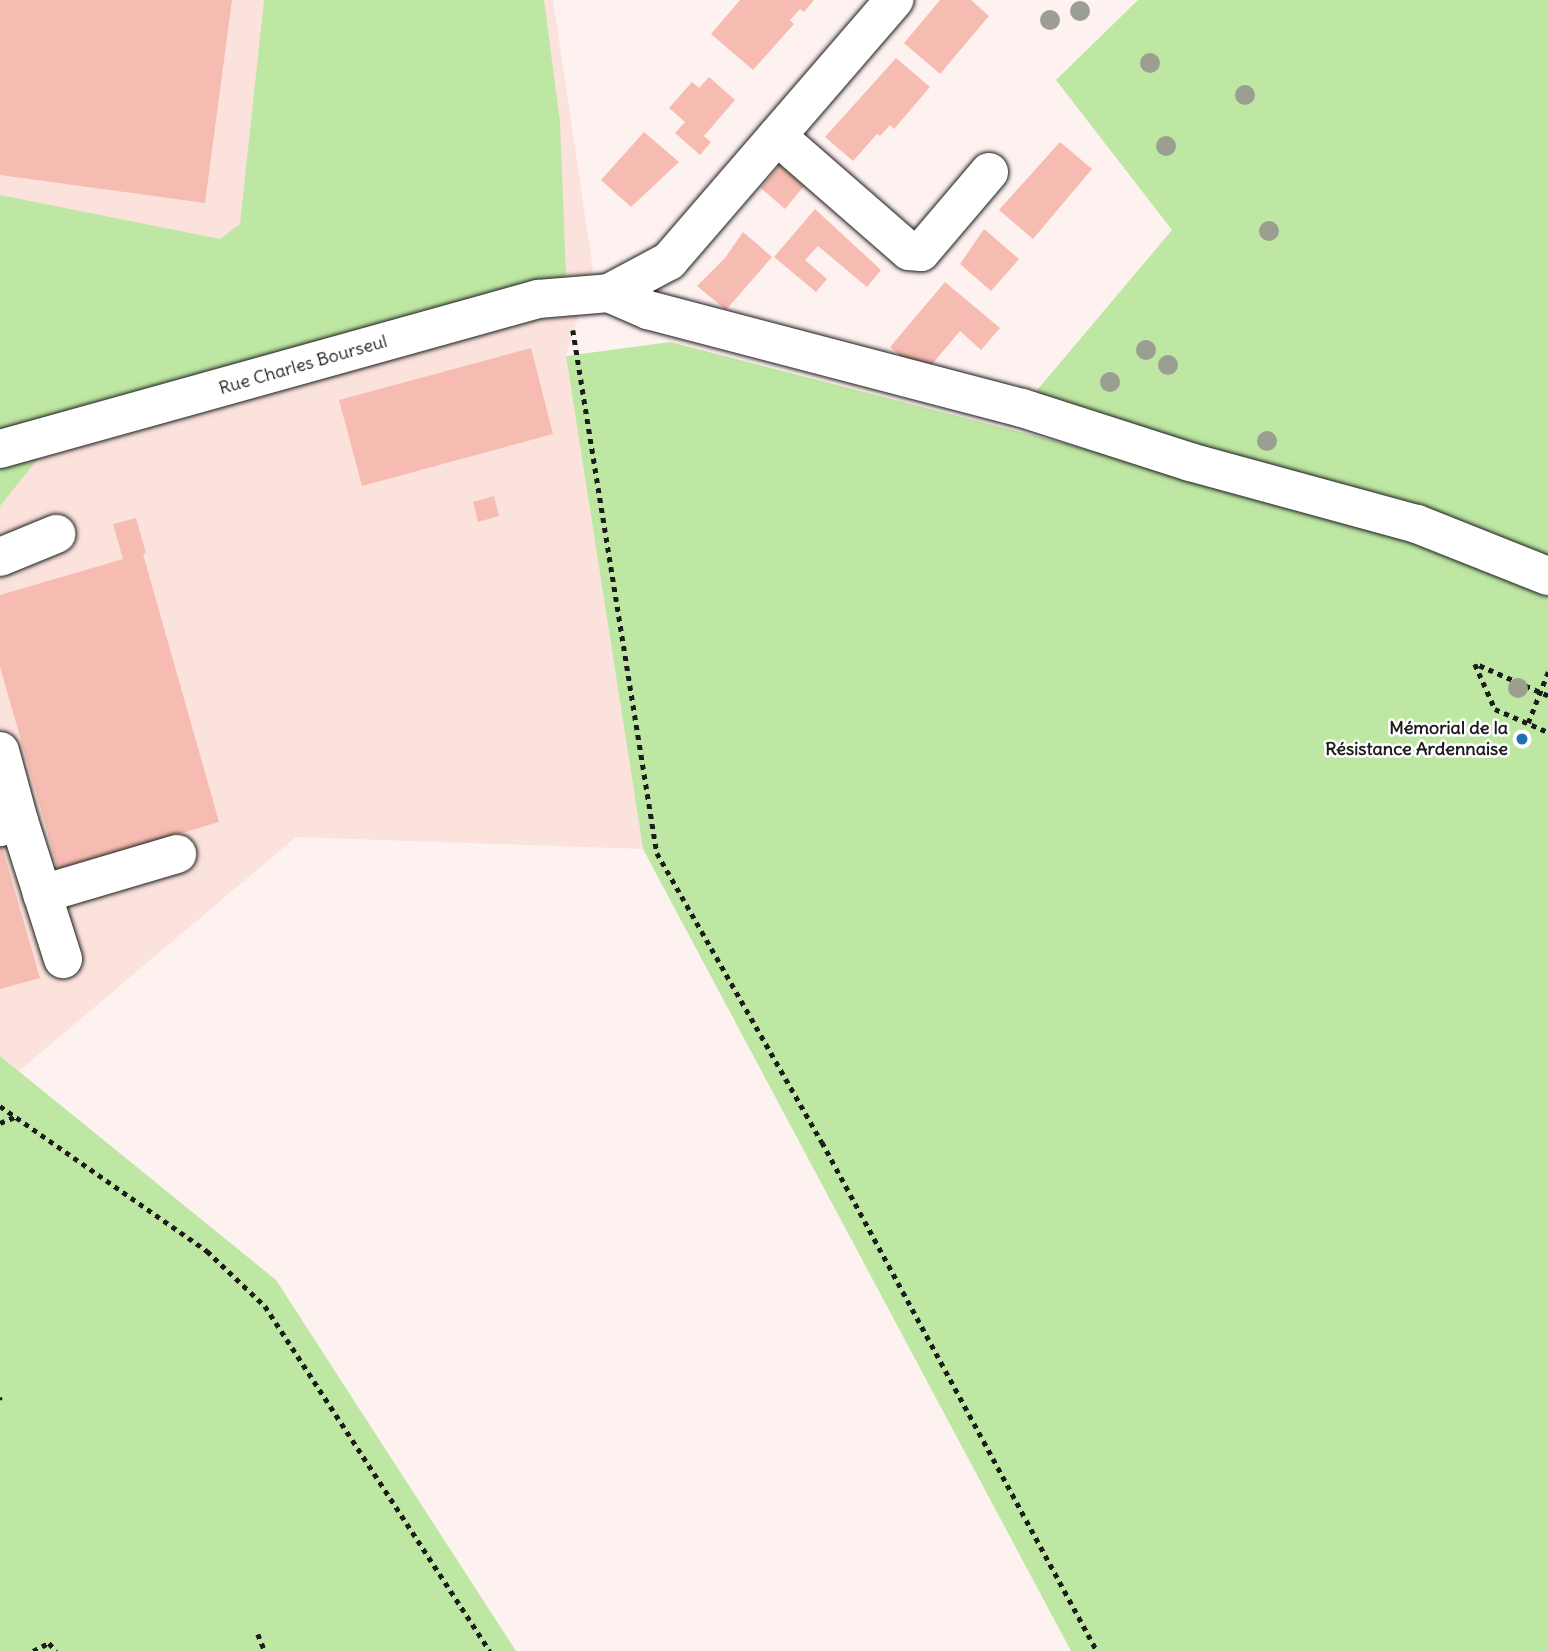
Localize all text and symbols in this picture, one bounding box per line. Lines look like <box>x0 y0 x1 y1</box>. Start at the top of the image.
street label: Rue Charles Bourseul <box>216 331 390 399</box>
place label: Mémorial de la Résistance Ardennaise <box>1325 718 1508 760</box>
marker: Mémorial de la Résistance Ardennaise <box>1514 731 1530 747</box>

